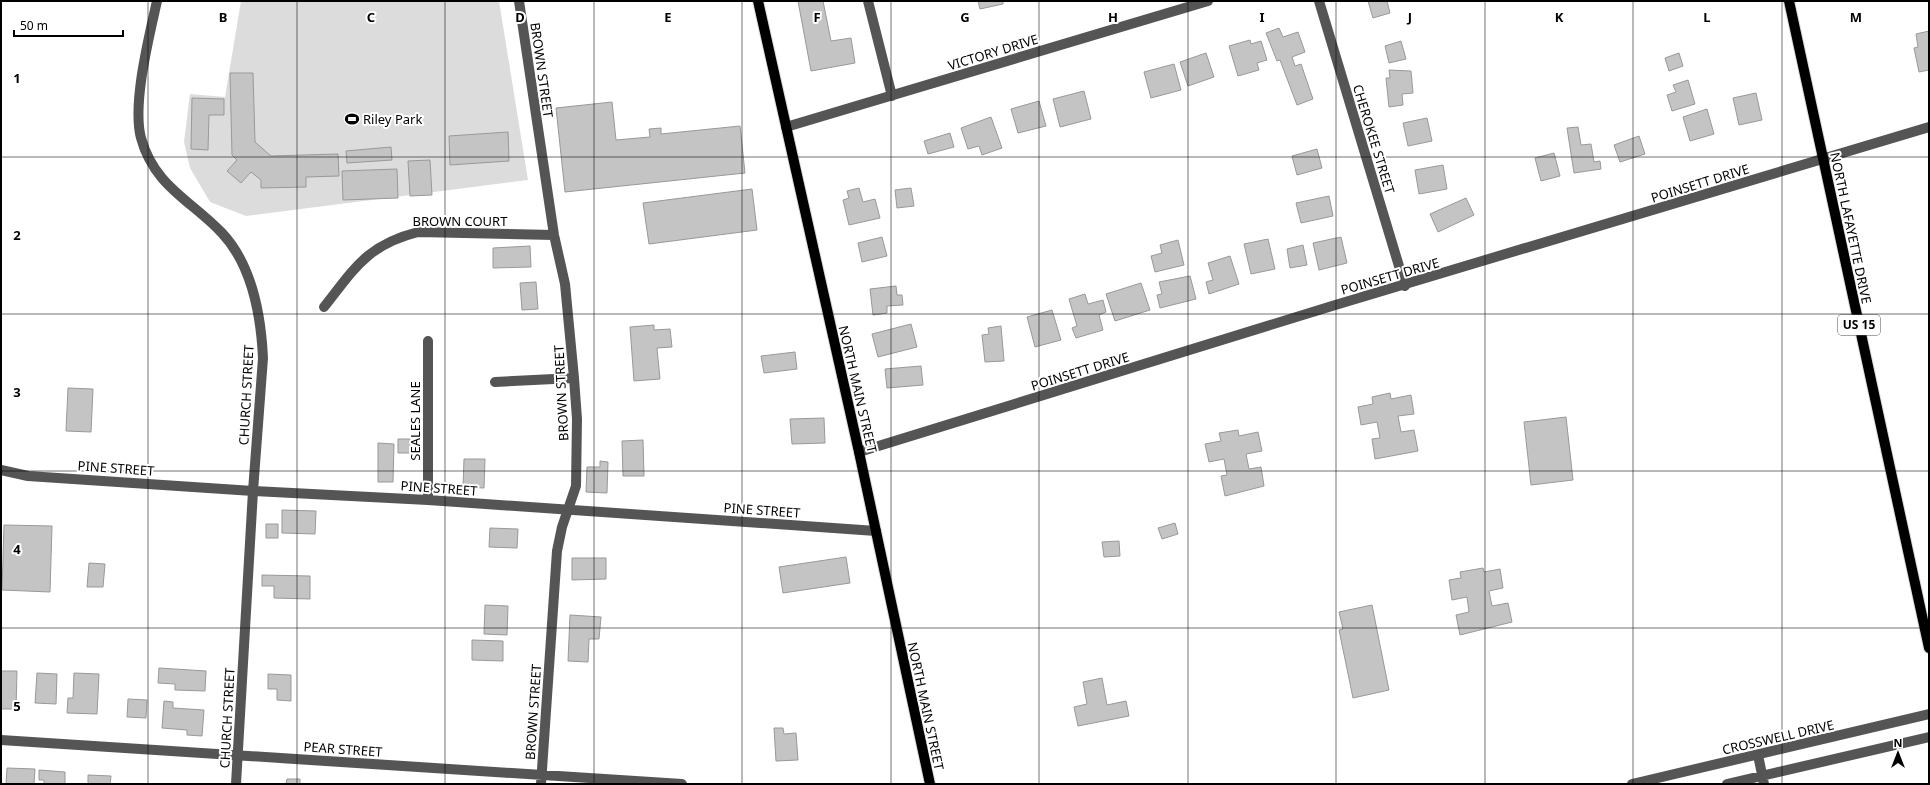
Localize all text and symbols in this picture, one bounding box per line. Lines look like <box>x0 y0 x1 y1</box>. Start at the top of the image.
text: B <box>219 8 227 26</box>
text: C <box>367 8 375 26</box>
text: D <box>515 8 525 26</box>
text: E <box>664 8 672 26</box>
text: F <box>813 8 821 26</box>
text: G <box>960 8 970 26</box>
text: H <box>1108 8 1118 26</box>
text: I <box>1259 8 1265 26</box>
text: J <box>1407 8 1412 26</box>
text: K <box>1555 8 1564 26</box>
text: L <box>1703 8 1711 26</box>
text: M <box>1850 8 1862 26</box>
scale bar <box>14 12 123 38</box>
text: 50 m <box>20 17 48 34</box>
street label: BROWN STREET <box>526 21 558 120</box>
street label: VICTORY DRIVE <box>946 30 1040 74</box>
text: 1 <box>13 69 21 87</box>
street label: CHEROKEE STREET <box>1349 82 1399 197</box>
place label: Riley Park <box>363 110 422 128</box>
sports icon: Riley Park <box>344 111 360 127</box>
street label: NORTH LAFAYETTE DRIVE <box>1826 151 1876 305</box>
street label: POINSETT DRIVE <box>1649 160 1751 206</box>
street label: BROWN COURT <box>413 212 508 230</box>
text: 2 <box>13 226 21 244</box>
street label: POINSETT DRIVE <box>1339 253 1441 299</box>
road number: US 15 <box>1838 315 1880 335</box>
street label: NORTH MAIN STREET <box>835 324 882 455</box>
street label: CHURCH STREET <box>234 343 258 446</box>
street label: BROWN STREET <box>549 344 573 441</box>
street label: POINSETT DRIVE <box>1029 348 1131 394</box>
street label: SEALES LANE <box>406 381 424 461</box>
text: 3 <box>13 383 21 401</box>
street label: PINE STREET <box>77 456 156 480</box>
street label: PINE STREET <box>400 476 479 500</box>
street label: PINE STREET <box>723 498 802 522</box>
text: 4 <box>13 540 21 558</box>
street label: NORTH MAIN STREET <box>904 640 949 772</box>
street label: BROWN STREET <box>521 663 545 761</box>
street label: CHURCH STREET <box>215 666 239 769</box>
text: 5 <box>13 697 21 715</box>
street label: CROSSWELL DRIVE <box>1720 715 1836 759</box>
north arrow <box>1878 733 1918 773</box>
text: N <box>1894 735 1902 750</box>
street label: PEAR STREET <box>303 737 384 761</box>

